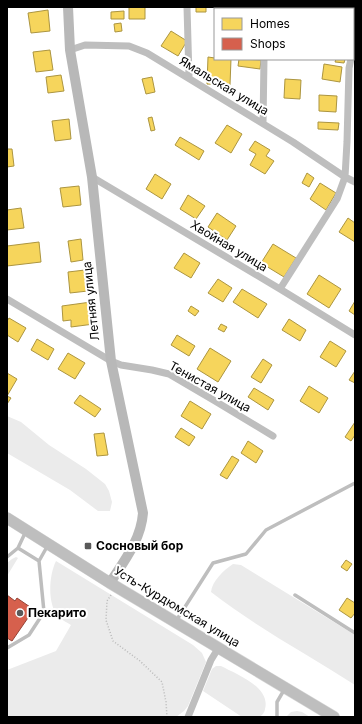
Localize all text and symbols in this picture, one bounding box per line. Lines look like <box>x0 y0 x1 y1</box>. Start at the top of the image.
legend <box>214 8 354 60</box>
text: Homes <box>250 16 290 31</box>
text: Shops <box>250 36 286 51</box>
street label: Ямальская улица <box>177 53 272 118</box>
street label: Хвойная улица <box>188 217 271 274</box>
street label: Летняя улица <box>79 261 102 341</box>
street label: Тенистая улица <box>167 358 254 415</box>
place label: Сосновый бор <box>96 538 184 553</box>
marker: Сосновый бор <box>83 541 93 551</box>
street label: Усть-Курдюмская улица <box>112 563 243 650</box>
place label: Пекарито <box>28 605 86 620</box>
marker: Пекарито <box>15 608 25 618</box>

